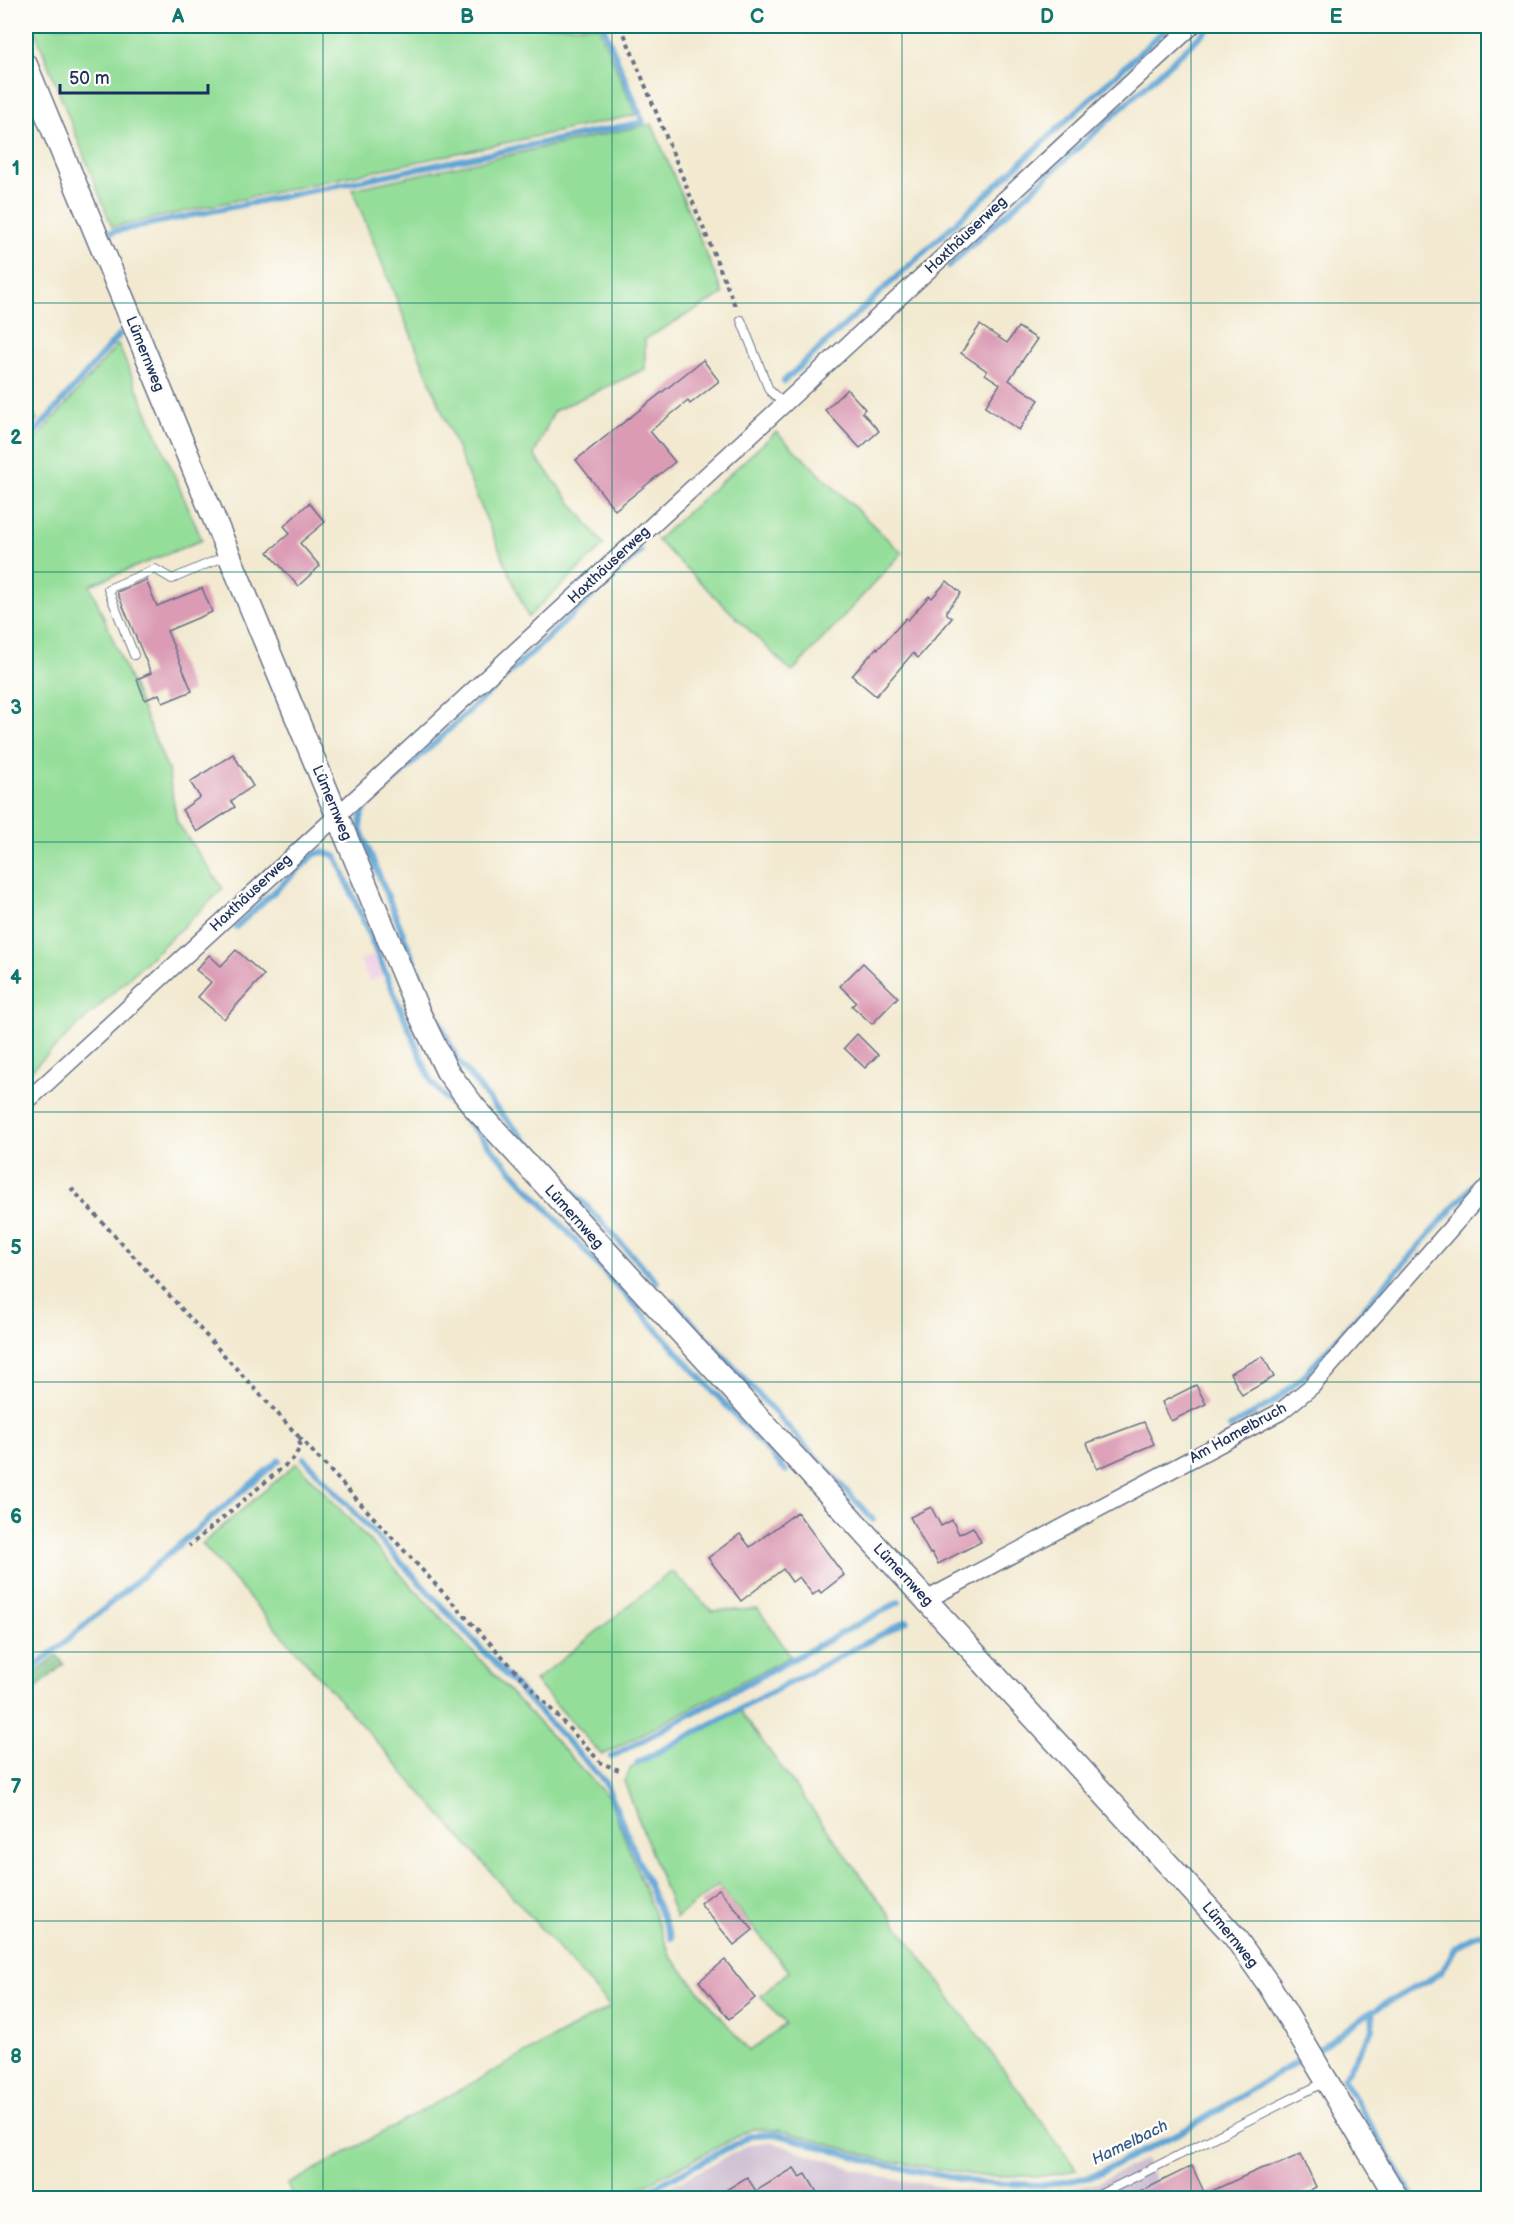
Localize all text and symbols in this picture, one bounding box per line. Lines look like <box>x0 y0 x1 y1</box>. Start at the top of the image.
text: A <box>171 5 185 29</box>
text: B <box>460 5 474 29</box>
text: C <box>750 5 764 29</box>
text: D <box>1040 5 1054 29</box>
text: E <box>1330 5 1343 29</box>
scale bar <box>60 57 208 95</box>
text: 50 m <box>69 68 110 89</box>
text: 1 <box>12 157 20 181</box>
street label: Haxthäuserweg <box>921 192 1011 278</box>
street label: Lümernweg <box>121 314 169 394</box>
text: 2 <box>10 426 22 450</box>
street label: Haxthäuserweg <box>564 522 654 608</box>
text: 3 <box>10 696 22 720</box>
street label: Lümernweg <box>308 763 356 843</box>
street label: Haxthäuserweg <box>206 850 296 936</box>
text: 4 <box>10 966 22 990</box>
street label: Lümernweg <box>540 1181 608 1253</box>
text: 5 <box>10 1236 22 1260</box>
street label: Am Hamelbruch <box>1186 1398 1290 1468</box>
text: 6 <box>10 1505 22 1529</box>
street label: Lümernweg <box>869 1539 937 1611</box>
text: 7 <box>10 1775 22 1799</box>
street label: Lümernweg <box>1198 1898 1262 1972</box>
text: 8 <box>10 2045 22 2069</box>
water label: Hamelbach <box>1089 2116 1171 2170</box>

